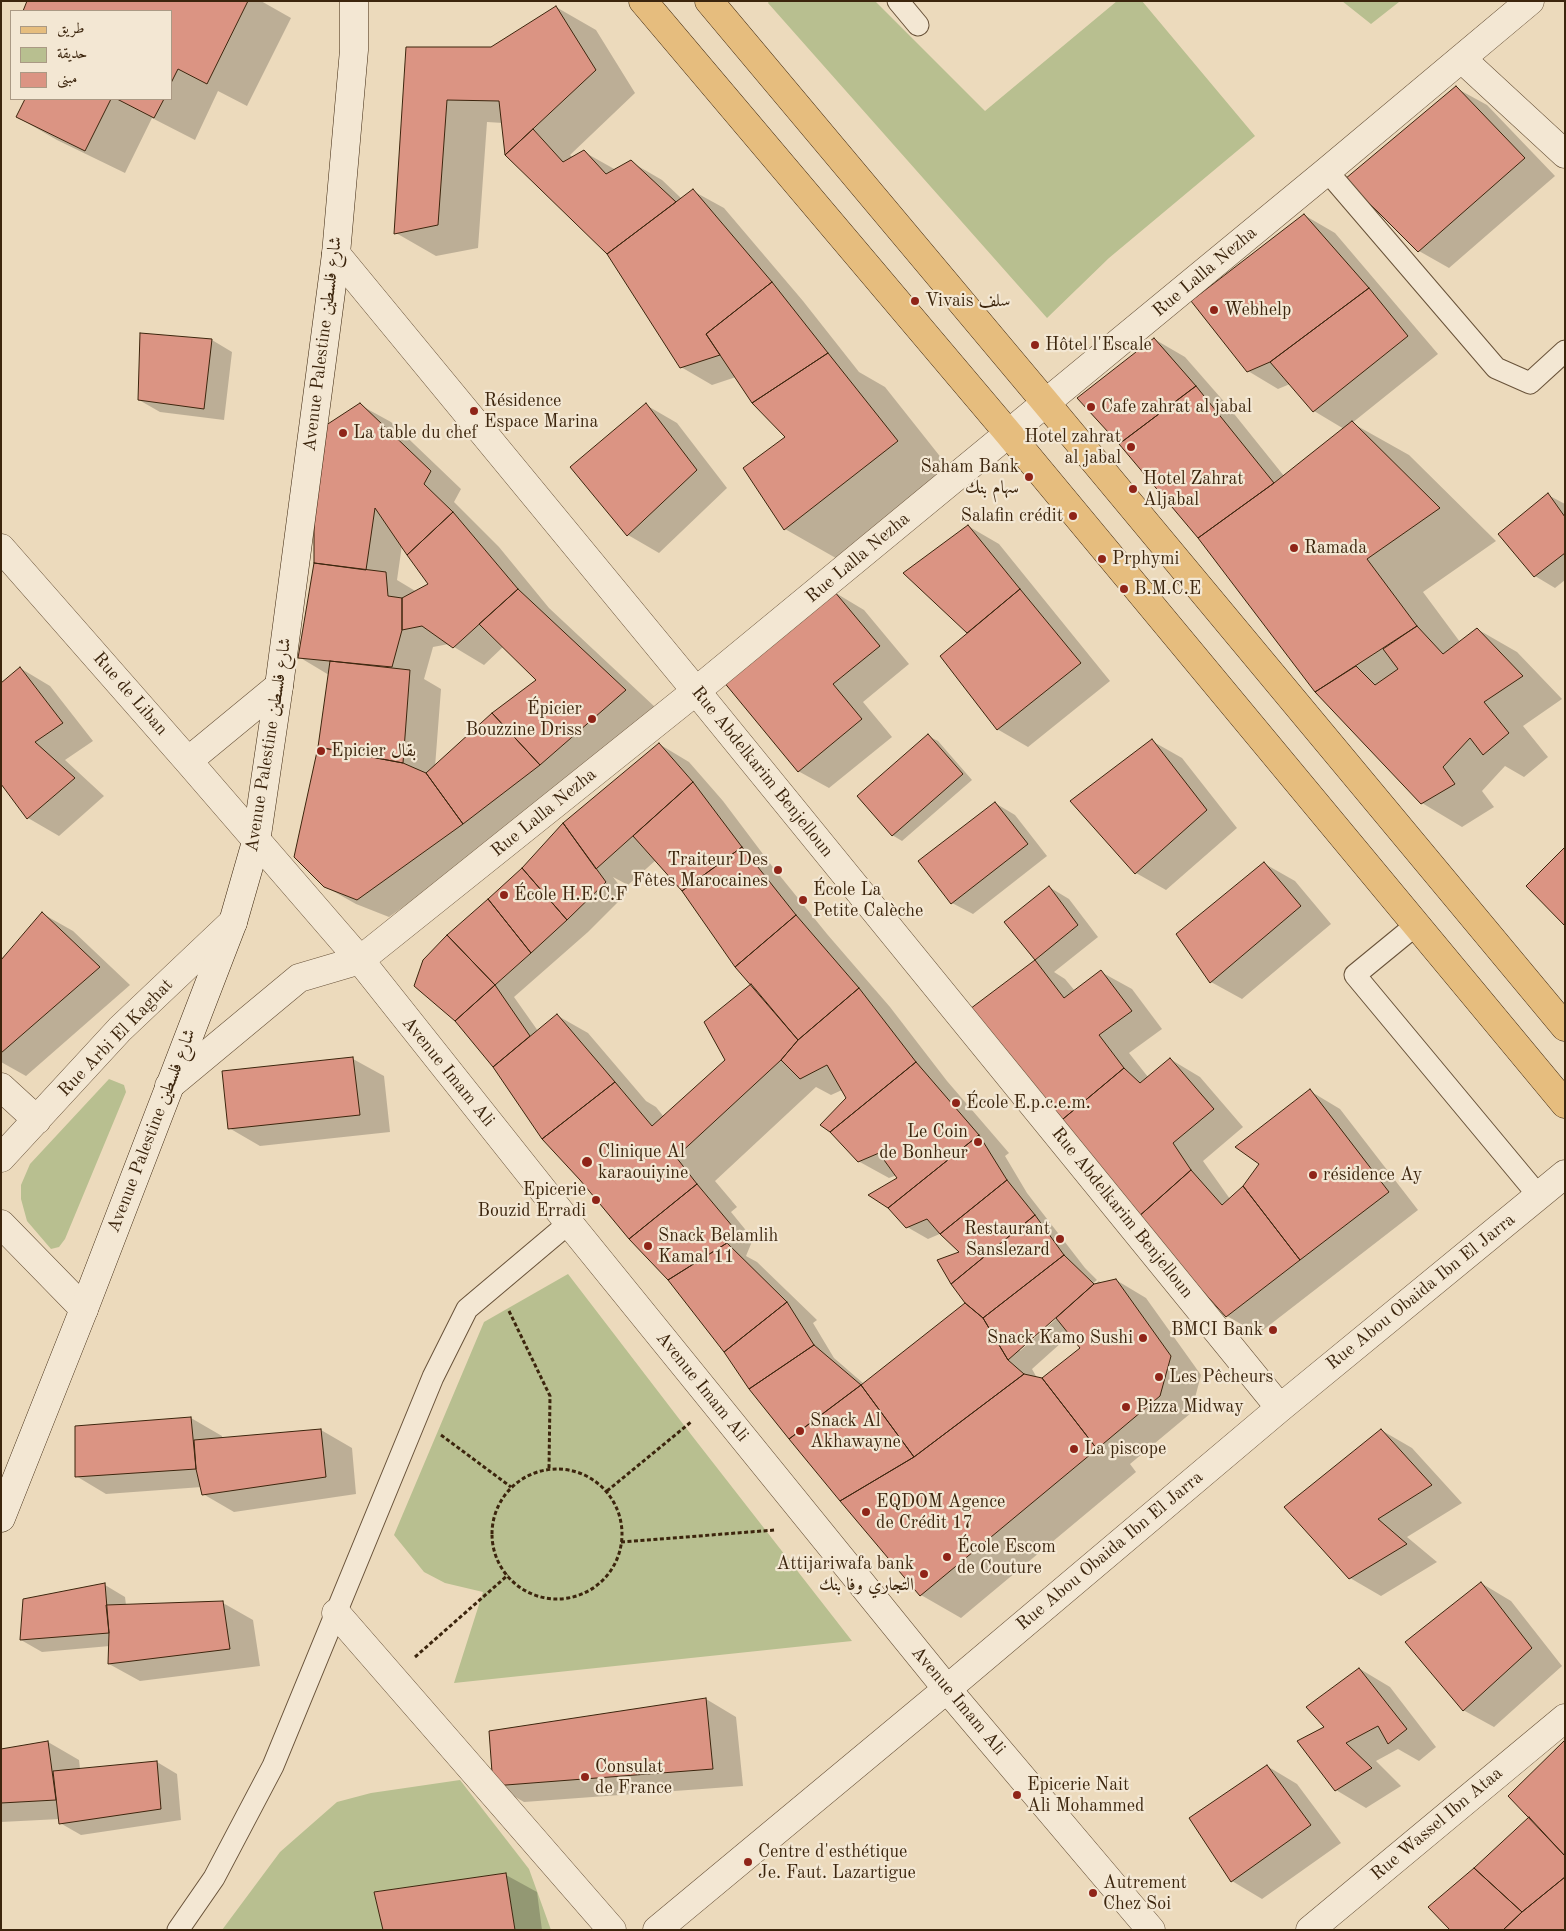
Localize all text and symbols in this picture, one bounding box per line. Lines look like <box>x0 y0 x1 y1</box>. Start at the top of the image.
legend <box>10 10 172 100</box>
text: طريق <box>57 22 84 37</box>
text: حديقة <box>57 47 87 62</box>
text: مبنى <box>57 72 77 87</box>
street label: Rue Lalla Nezha <box>1149 222 1261 322</box>
street label: Avenue Palestine شارع فلسطين <box>299 235 347 453</box>
place label: Vivais سلف <box>925 290 1010 312</box>
marker: Vivais سلف <box>909 295 921 307</box>
place label: Webhelp <box>1224 299 1291 321</box>
marker: Webhelp <box>1208 304 1220 316</box>
place label: Hôtel l'Escale <box>1045 334 1152 356</box>
marker: Hôtel l'Escale <box>1029 339 1041 351</box>
place label: Résidence Espace Marina <box>484 390 598 432</box>
place label: Cafe zahrat al jabal <box>1101 396 1252 418</box>
marker: Cafe zahrat al jabal <box>1085 401 1097 413</box>
marker: Résidence Espace Marina <box>468 405 480 417</box>
place label: La table du chef <box>353 422 477 444</box>
place label: Hotel zahrat al jabal <box>1024 426 1121 468</box>
marker: La table du chef <box>337 427 349 439</box>
marker: Hotel zahrat al jabal <box>1125 441 1137 453</box>
place label: Saham Bank سهام بنك <box>921 456 1019 498</box>
place label: Hotel Zahrat Aljabal <box>1143 468 1244 510</box>
marker: Saham Bank سهام بنك <box>1023 471 1035 483</box>
marker: Hotel Zahrat Aljabal <box>1127 483 1139 495</box>
place label: Salafin crédit <box>961 505 1063 527</box>
street label: Rue Lalla Nezha <box>802 508 914 608</box>
marker: Salafin crédit <box>1067 510 1079 522</box>
place label: Ramada <box>1304 537 1367 559</box>
marker: Ramada <box>1288 542 1300 554</box>
place label: Prphymi <box>1112 548 1179 570</box>
marker: Prphymi <box>1096 553 1108 565</box>
place label: B.M.C.E <box>1134 578 1201 600</box>
marker: B.M.C.E <box>1118 583 1130 595</box>
street label: Avenue Palestine شارع فلسطين <box>241 636 297 854</box>
street label: Rue de Liban <box>88 648 172 740</box>
street label: Rue Abdelkarim Benjelloun <box>686 682 838 862</box>
place label: Épicier Bouzzine Driss <box>465 698 582 741</box>
marker: Épicier Bouzzine Driss <box>586 713 598 725</box>
place label: Epicier بقال <box>331 740 416 762</box>
marker: Epicier بقال <box>315 745 327 757</box>
street label: Rue Lalla Nezha <box>487 764 601 862</box>
place label: Traiteur Des Fêtes Marocaines <box>632 849 768 892</box>
marker: Traiteur Des Fêtes Marocaines <box>772 864 784 876</box>
place label: École La Petite Calèche <box>813 879 923 922</box>
place label: École H.E.C.F <box>514 884 627 906</box>
marker: École H.E.C.F <box>498 889 510 901</box>
marker: École La Petite Calèche <box>797 894 809 906</box>
street label: Rue Arbi El Kaghat <box>54 975 178 1101</box>
street label: Avenue Imam Ali <box>397 1013 499 1131</box>
street label: Avenue Palestine شارع فلسطين <box>103 1026 201 1236</box>
place label: École E.p.c.e.m. <box>966 1092 1091 1114</box>
marker: École E.p.c.e.m. <box>950 1097 962 1109</box>
place label: Le Coin de Bonheur <box>879 1121 968 1164</box>
street label: Rue Abdelkarim Benjelloun <box>1046 1123 1198 1303</box>
marker: Le Coin de Bonheur <box>972 1136 984 1148</box>
place label: Clinique Al karaouiyine <box>598 1141 688 1184</box>
marker: Clinique Al karaouiyine <box>580 1155 594 1169</box>
place label: résidence Ay <box>1323 1164 1422 1186</box>
marker: résidence Ay <box>1307 1169 1319 1181</box>
place label: Epicerie Bouzid Erradi <box>477 1179 586 1222</box>
marker: Epicerie Bouzid Erradi <box>590 1194 602 1206</box>
street label: Rue Abou Obaida Ibn El Jarra <box>1322 1209 1520 1375</box>
place label: Restaurant Sanslezard <box>964 1218 1050 1260</box>
place label: Snack Belamlih Kamal 11 <box>658 1225 778 1268</box>
marker: Restaurant Sanslezard <box>1054 1233 1066 1245</box>
marker: Snack Belamlih Kamal 11 <box>642 1240 654 1252</box>
place label: BMCI Bank <box>1171 1319 1263 1341</box>
marker: BMCI Bank <box>1267 1324 1279 1336</box>
place label: Snack Kamo Sushi <box>987 1327 1133 1349</box>
street label: Avenue Imam Ali <box>651 1328 753 1446</box>
marker: Snack Kamo Sushi <box>1137 1332 1149 1344</box>
place label: Les Pêcheurs <box>1169 1366 1273 1388</box>
marker: Les Pêcheurs <box>1153 1371 1165 1383</box>
place label: Pizza Midway <box>1136 1396 1244 1418</box>
marker: Pizza Midway <box>1120 1401 1132 1413</box>
place label: Snack Al Akhawayne <box>810 1410 901 1452</box>
marker: Snack Al Akhawayne <box>794 1425 806 1437</box>
place label: La piscope <box>1084 1438 1166 1460</box>
marker: La piscope <box>1068 1443 1080 1455</box>
street label: Rue Abou Obaida Ibn El Jarra <box>1012 1467 1208 1635</box>
place label: EQDOM Agence de Crédit 17 <box>876 1491 1005 1534</box>
marker: EQDOM Agence de Crédit 17 <box>860 1506 872 1518</box>
place label: École Escom de Couture <box>957 1536 1056 1578</box>
marker: École Escom de Couture <box>941 1551 953 1563</box>
place label: Attijariwafa bank التجاري وفا بنك <box>777 1553 914 1596</box>
marker: Attijariwafa bank التجاري وفا بنك <box>918 1568 930 1580</box>
street label: Avenue Imam Ali <box>906 1642 1010 1760</box>
place label: Consulat de France <box>595 1756 672 1798</box>
street label: Rue Wassel Ibn Ataa <box>1367 1763 1507 1885</box>
marker: Consulat de France <box>579 1771 591 1783</box>
place label: Epicerie Nait Ali Mohammed <box>1027 1774 1144 1816</box>
marker: Epicerie Nait Ali Mohammed <box>1011 1789 1023 1801</box>
place label: Centre d'esthétique Je. Faut. Lazartigue <box>758 1841 916 1884</box>
marker: Centre d'esthétique Je. Faut. Lazartigue <box>742 1856 754 1868</box>
place label: Autrement Chez Soi <box>1103 1872 1187 1915</box>
marker: Autrement Chez Soi <box>1087 1887 1099 1899</box>

